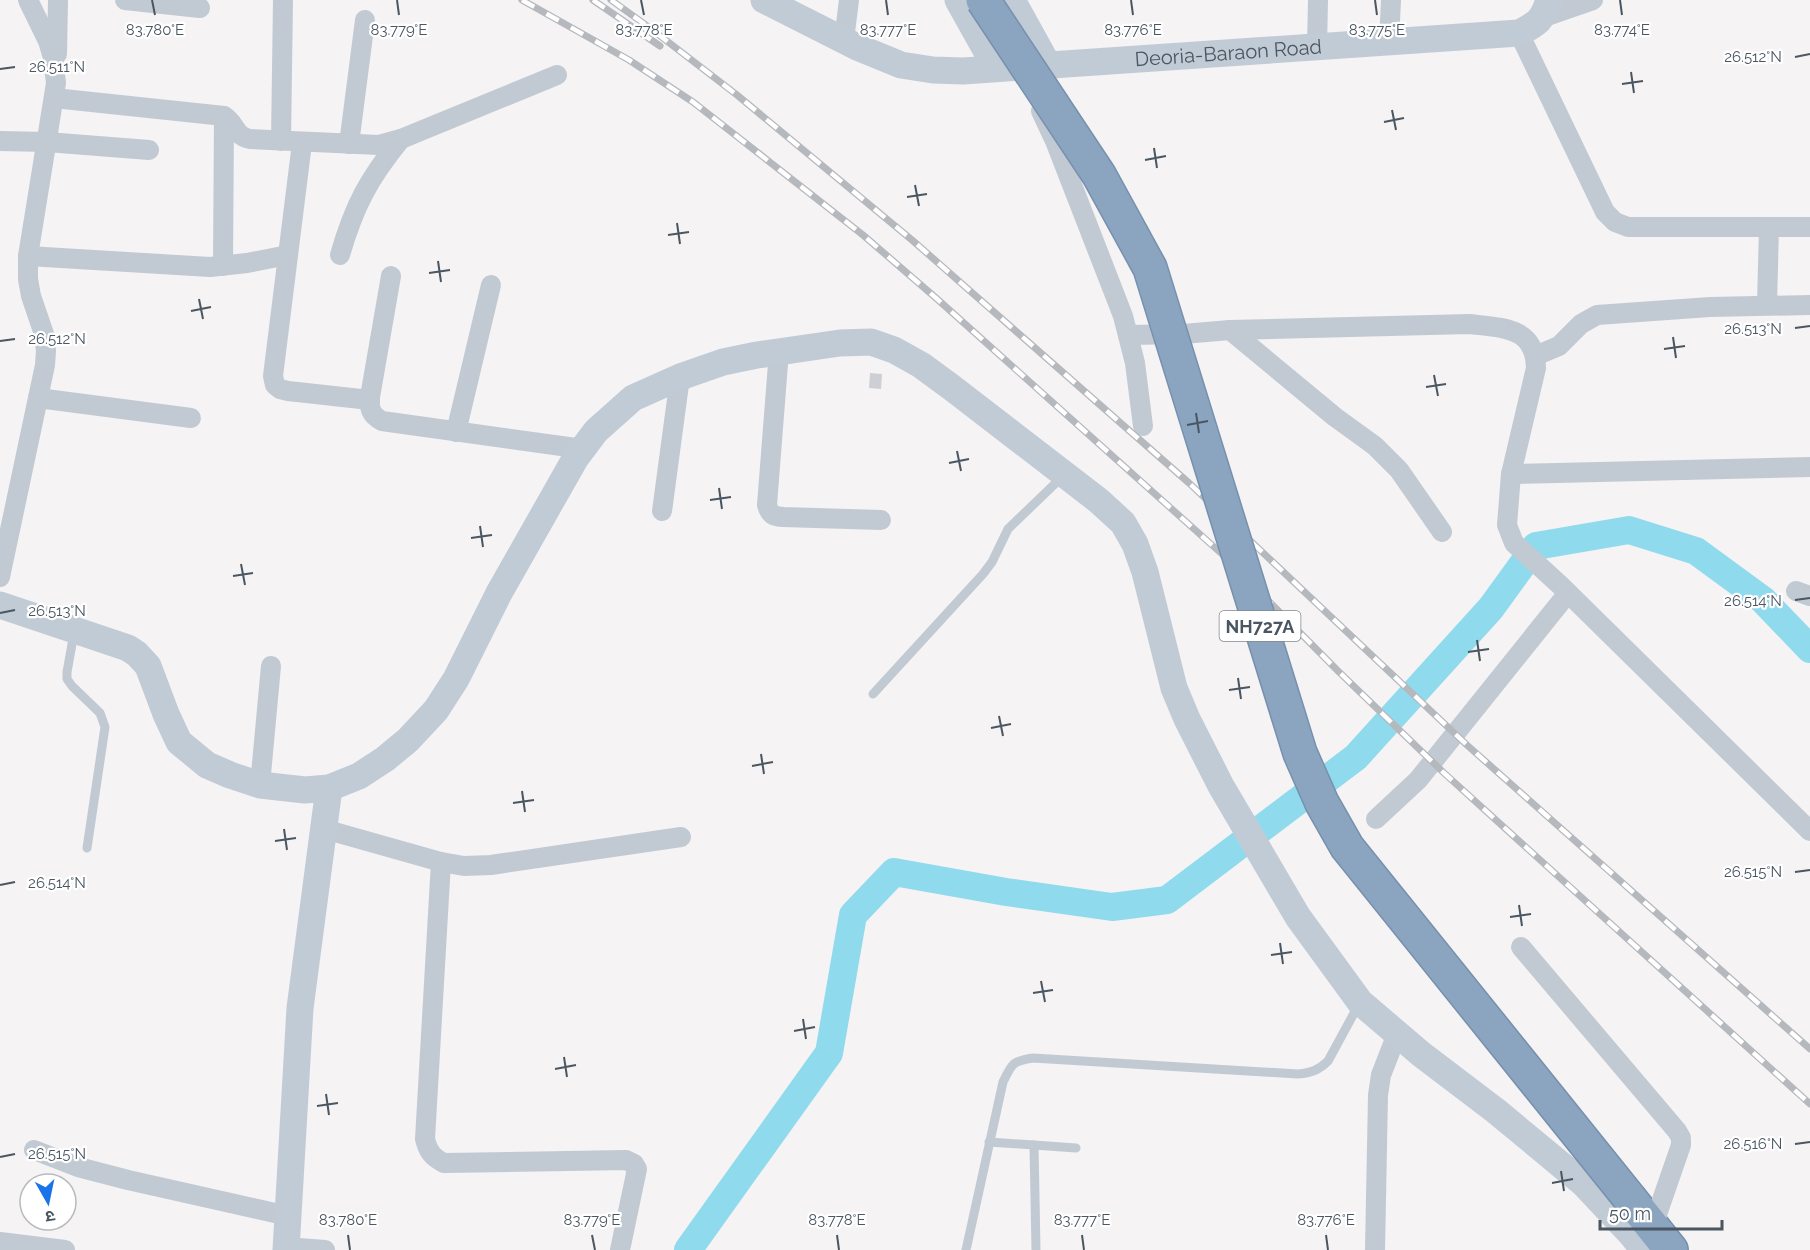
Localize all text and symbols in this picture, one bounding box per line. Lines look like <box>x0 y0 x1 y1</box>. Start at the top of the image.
text: 83.780°E <box>126 21 184 39</box>
text: 83.779°E <box>371 21 427 39</box>
text: 83.778°E <box>615 21 673 39</box>
text: 83.777°E <box>860 21 916 39</box>
text: 83.776°E <box>1104 21 1162 39</box>
text: 83.775°E <box>1349 21 1405 39</box>
text: 83.774°E <box>1594 21 1650 39</box>
street label: Deoria-Baraon Road <box>1134 35 1323 71</box>
text: 26.512°N <box>1724 48 1782 66</box>
text: 26.511°N <box>29 58 85 76</box>
text: 26.513°N <box>1724 320 1782 338</box>
text: 26.512°N <box>28 330 86 348</box>
text: 26.514°N <box>1724 592 1782 610</box>
text: 26.513°N <box>28 602 86 620</box>
road number: NH727A <box>1220 611 1300 641</box>
text: 26.515°N <box>1724 863 1782 881</box>
text: 26.514°N <box>28 874 86 892</box>
text: 26.516°N <box>1724 1135 1782 1153</box>
text: 26.515°N <box>28 1145 86 1163</box>
north arrow <box>18 1172 78 1232</box>
scale bar <box>1600 1193 1722 1231</box>
text: 50 m <box>1609 1203 1651 1224</box>
text: उ <box>44 1206 56 1227</box>
text: 83.780°E <box>319 1211 377 1229</box>
text: 83.779°E <box>564 1211 620 1229</box>
text: 83.778°E <box>808 1211 866 1229</box>
text: 83.777°E <box>1054 1211 1110 1229</box>
text: 83.776°E <box>1297 1211 1355 1229</box>

